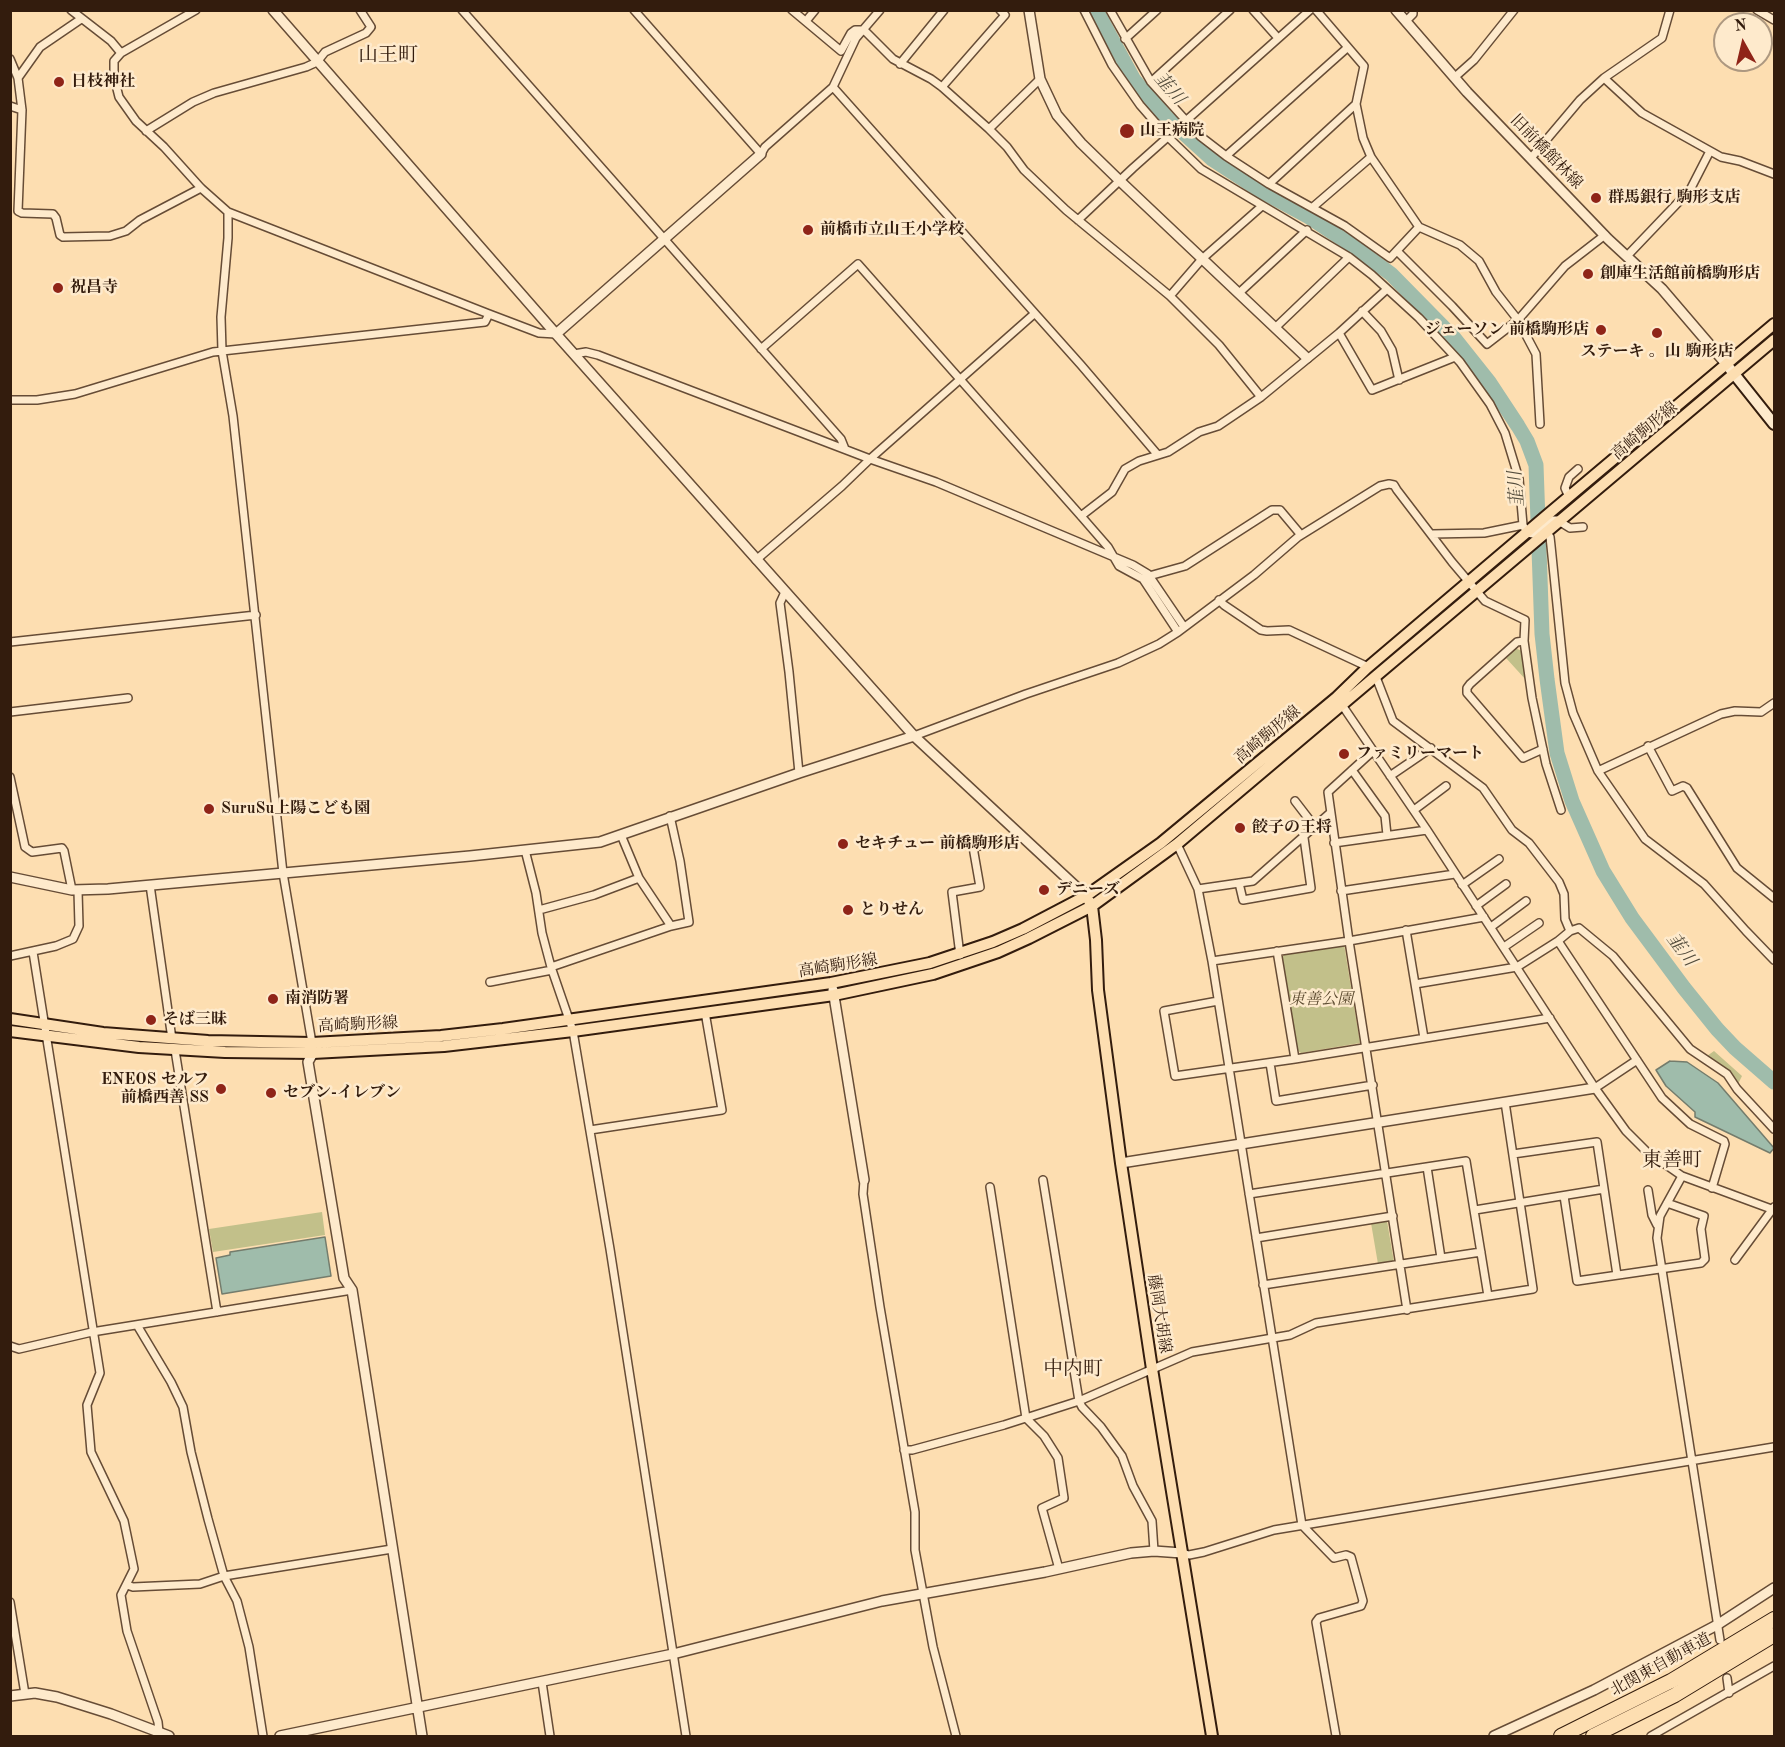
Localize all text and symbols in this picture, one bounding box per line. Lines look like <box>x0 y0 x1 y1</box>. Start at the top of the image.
north arrow <box>1713 12 1773 72</box>
text: N <box>1734 17 1748 35</box>
district label: 山王町 <box>358 44 418 68</box>
water label: 韮川 <box>1149 68 1189 110</box>
place label: 日枝神社 <box>71 72 135 92</box>
marker: 日枝神社 <box>52 75 66 89</box>
street label: 旧前橋館林線 <box>1506 111 1586 193</box>
place label: 山王病院 <box>1140 121 1204 141</box>
marker: 山王病院 <box>1118 122 1136 140</box>
place label: 群馬銀行 駒形支店 <box>1608 188 1740 208</box>
marker: 群馬銀行 駒形支店 <box>1589 191 1603 205</box>
place label: 前橋市立山王小学校 <box>820 220 964 240</box>
marker: 前橋市立山王小学校 <box>801 223 815 237</box>
place label: 創庫生活館前橋駒形店 <box>1600 264 1760 284</box>
marker: 創庫生活館前橋駒形店 <box>1581 267 1595 281</box>
place label: 祝昌寺 <box>70 278 118 298</box>
marker: 祝昌寺 <box>51 281 65 295</box>
place label: ジェーソン 前橋駒形店 <box>1425 320 1589 340</box>
marker: ジェーソン 前橋駒形店 <box>1594 323 1608 337</box>
marker: ステーキ 。山 駒形店 <box>1650 326 1664 340</box>
place label: ステーキ 。山 駒形店 <box>1581 342 1733 362</box>
street label: 高崎駒形線 <box>1608 398 1682 464</box>
water label: 韮川 <box>1505 470 1529 508</box>
street label: 高崎駒形線 <box>1231 702 1305 768</box>
place label: ファミリーマート <box>1356 744 1484 764</box>
marker: ファミリーマート <box>1337 747 1351 761</box>
place label: SuruSu上陽こども園 <box>221 799 370 819</box>
marker: SuruSu上陽こども園 <box>202 802 216 816</box>
place label: 餃子の王将 <box>1252 818 1332 838</box>
marker: 餃子の王将 <box>1233 821 1247 835</box>
place label: セキチュー 前橋駒形店 <box>855 834 1019 854</box>
marker: セキチュー 前橋駒形店 <box>836 837 850 851</box>
place label: デニーズ <box>1056 880 1120 900</box>
marker: デニーズ <box>1037 883 1051 897</box>
place label: とりせん <box>860 900 924 920</box>
marker: とりせん <box>841 903 855 917</box>
water label: 韮川 <box>1662 929 1700 971</box>
street label: 高崎駒形線 <box>797 950 879 982</box>
place label: 南消防署 <box>285 989 349 1009</box>
park label: 東善公園 <box>1289 990 1353 1010</box>
marker: 南消防署 <box>266 992 280 1006</box>
place label: そば三昧 <box>163 1010 227 1030</box>
marker: そば三昧 <box>144 1013 158 1027</box>
street label: 高崎駒形線 <box>318 1013 398 1037</box>
place label: ENEOS セルフ 前橋西善 SS <box>101 1070 209 1108</box>
marker: ENEOS セルフ 前橋西善 SS <box>214 1082 228 1096</box>
place label: セブン-イレブン <box>283 1083 401 1103</box>
marker: セブン-イレブン <box>264 1086 278 1100</box>
district label: 東善町 <box>1642 1149 1702 1173</box>
street label: 藤岡大胡線 <box>1143 1273 1175 1355</box>
district label: 中内町 <box>1043 1358 1103 1382</box>
street label: 北関東自動車道 <box>1607 1629 1715 1701</box>

